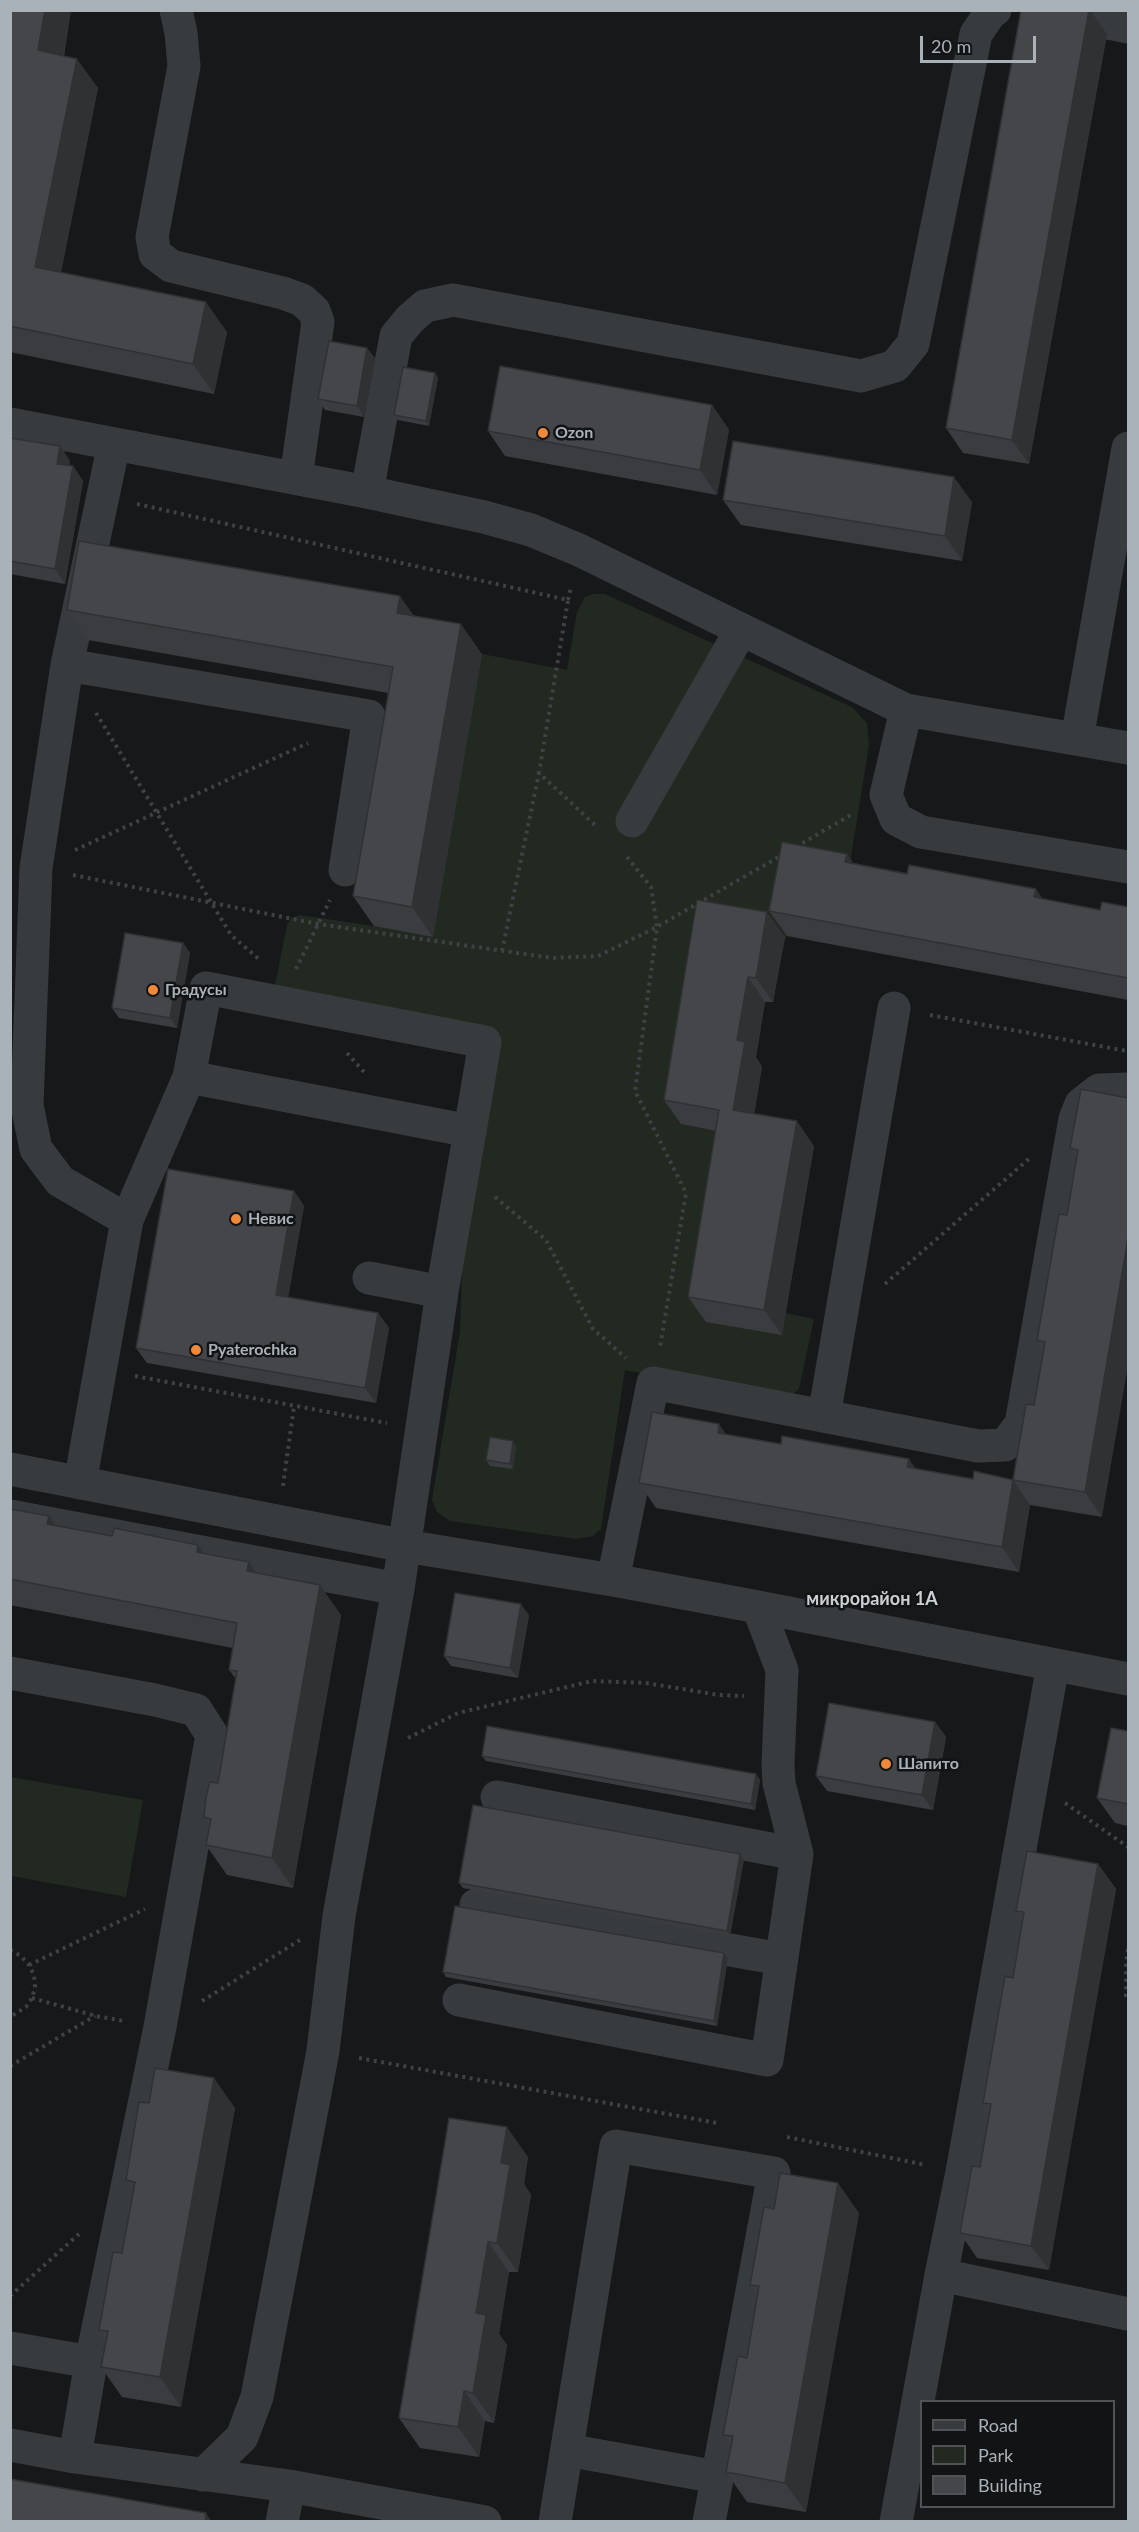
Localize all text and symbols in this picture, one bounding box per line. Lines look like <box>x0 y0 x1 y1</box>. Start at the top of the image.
scale bar <box>923 24 1038 62</box>
text: 20 m <box>931 35 971 57</box>
place label: Ozon <box>555 423 593 443</box>
marker: Ozon <box>536 426 550 440</box>
place label: Градусы <box>165 980 227 1000</box>
marker: Градусы <box>146 983 160 997</box>
place label: Невис <box>248 1209 294 1229</box>
marker: Невис <box>229 1212 243 1226</box>
place label: Pyaterochka <box>208 1340 297 1360</box>
marker: Pyaterochka <box>189 1343 203 1357</box>
district label: микрорайон 1А <box>806 1588 938 1610</box>
place label: Шапито <box>898 1754 959 1774</box>
marker: Шапито <box>879 1757 893 1771</box>
legend <box>920 2400 1115 2508</box>
text: Road <box>978 2414 1018 2436</box>
text: Park <box>978 2444 1013 2466</box>
text: Building <box>978 2474 1042 2496</box>

